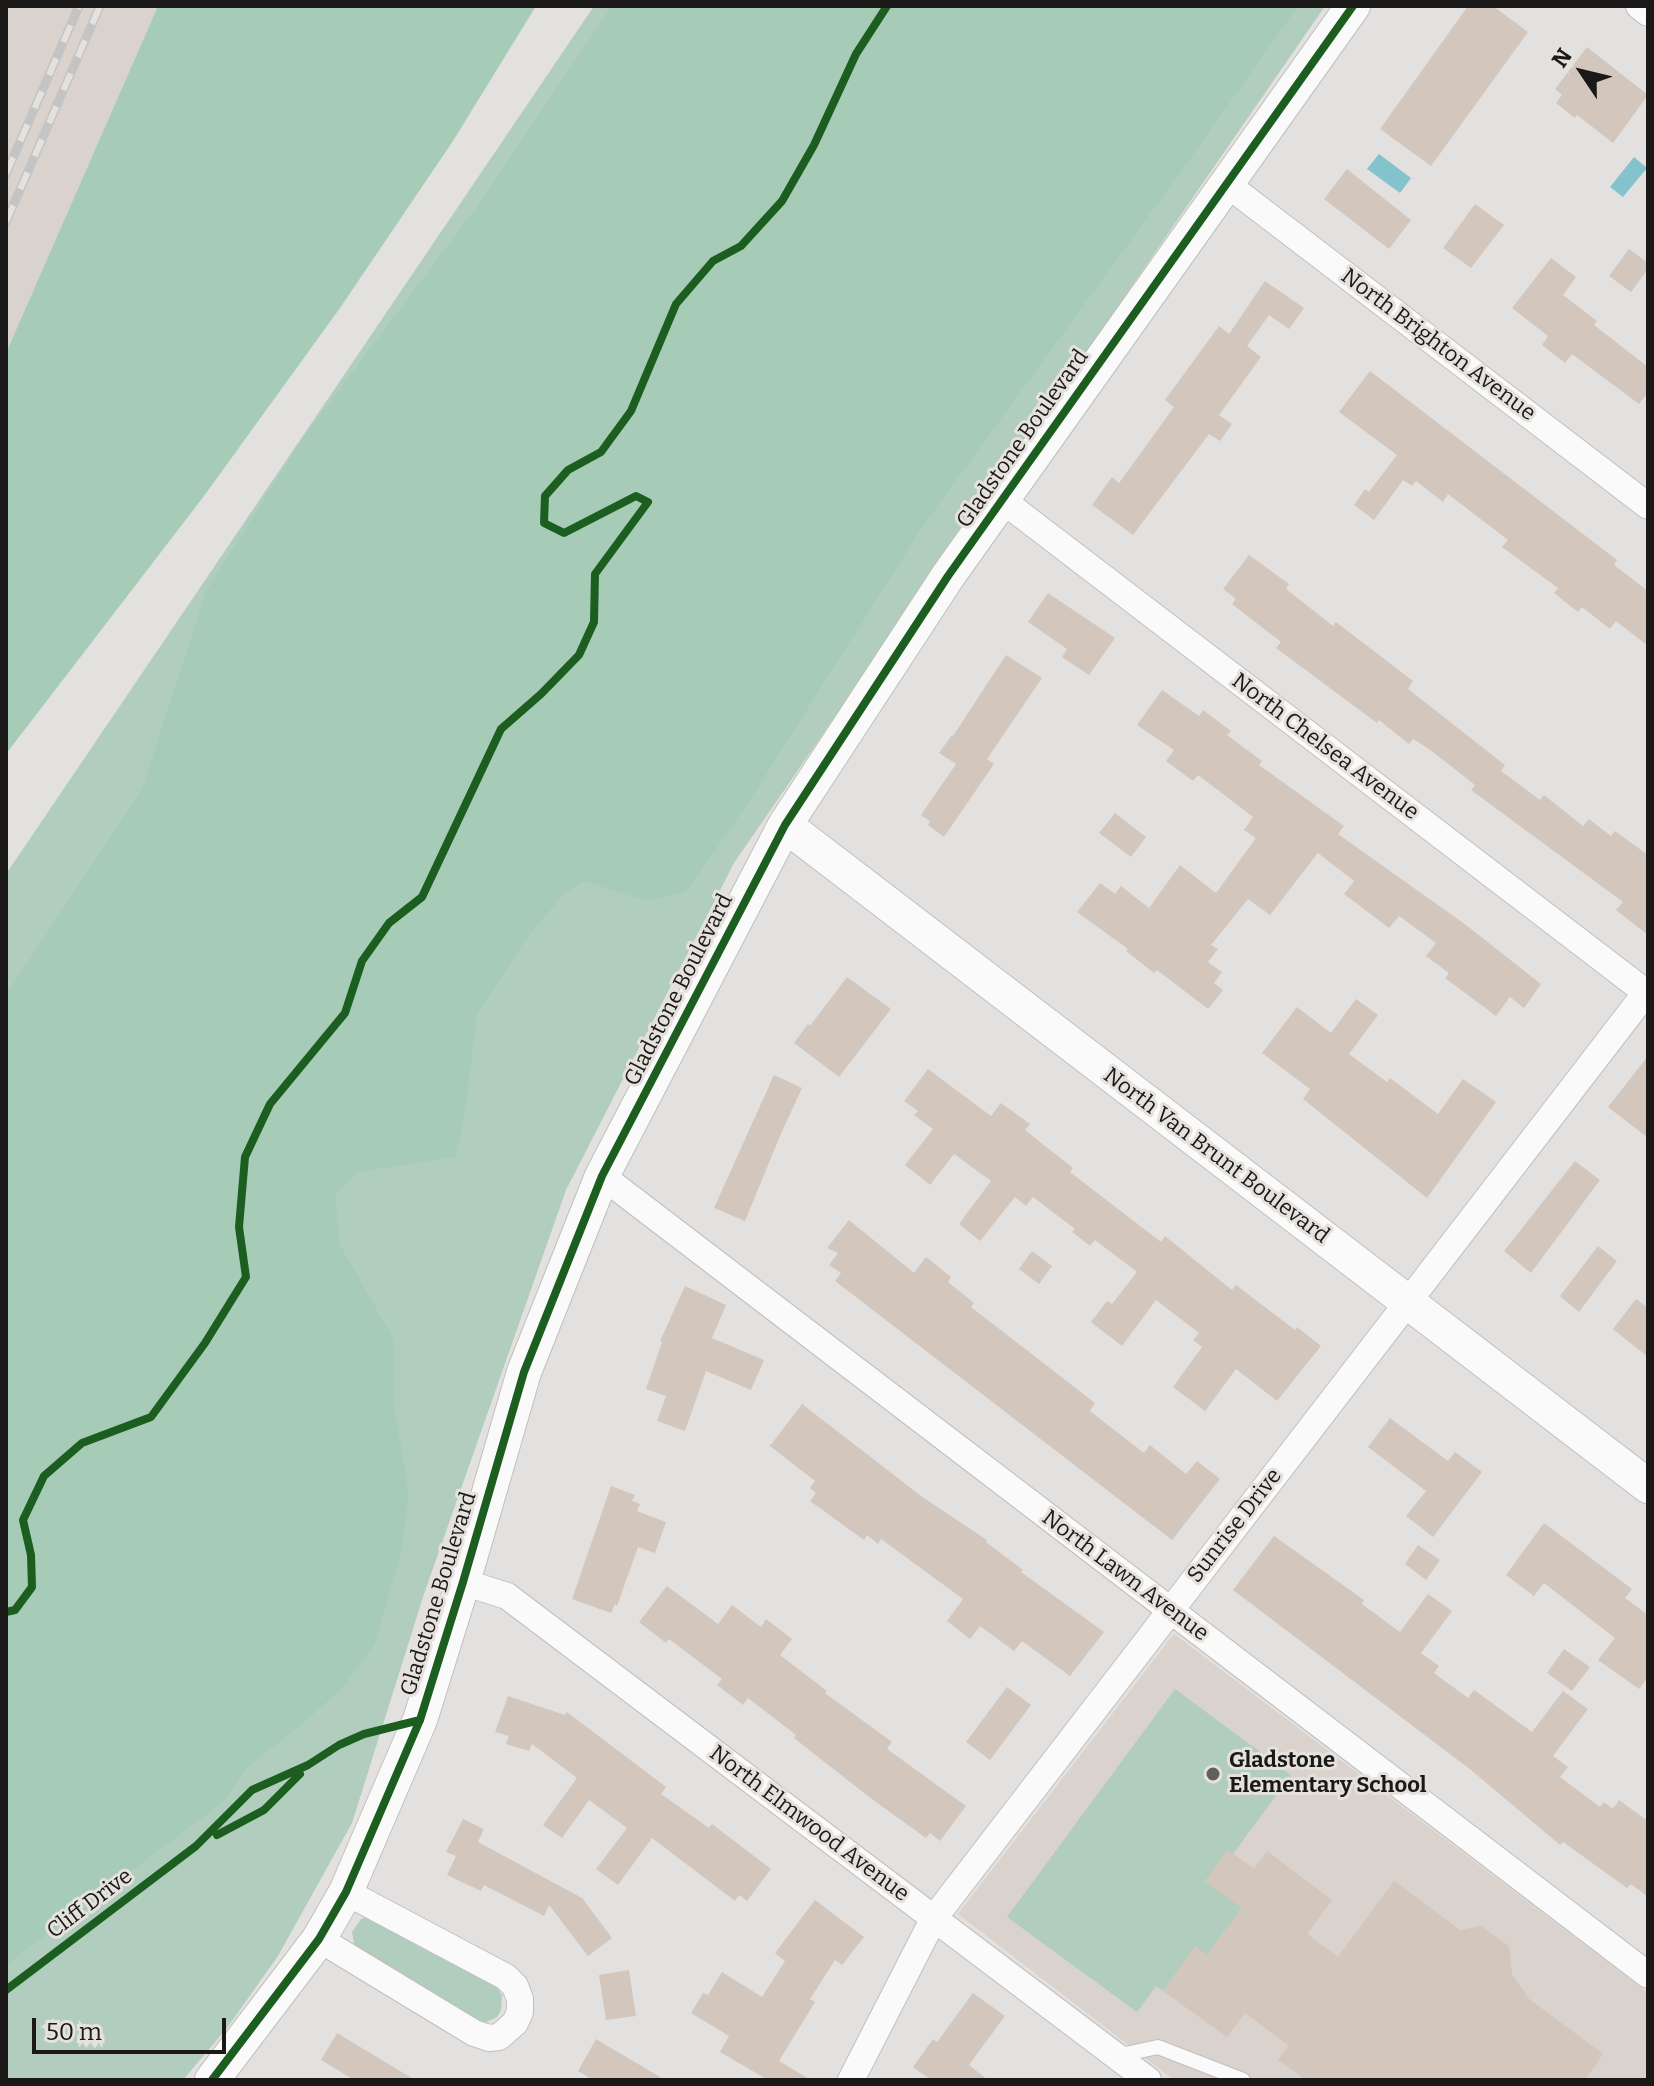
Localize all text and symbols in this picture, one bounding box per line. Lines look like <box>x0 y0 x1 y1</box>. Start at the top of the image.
north arrow <box>1542 32 1622 112</box>
text: N <box>1546 43 1578 73</box>
street label: North Brighton Avenue <box>1336 263 1540 427</box>
street label: Gladstone Boulevard <box>951 345 1095 533</box>
street label: North Chelsea Avenue <box>1226 668 1424 826</box>
street label: Gladstone Boulevard <box>619 890 739 1090</box>
street label: North Van Brunt Boulevard <box>1098 1062 1334 1250</box>
street label: Sunrise Drive <box>1182 1464 1288 1588</box>
street label: Gladstone Boulevard <box>395 1489 483 1699</box>
street label: North Lawn Avenue <box>1036 1505 1214 1647</box>
street label: North Elmwood Avenue <box>704 1740 914 1908</box>
place label: Gladstone Elementary School <box>1229 1748 1427 1800</box>
marker: Gladstone Elementary School <box>1204 1765 1222 1783</box>
street label: Cliff Drive <box>42 1863 138 1945</box>
scale bar <box>36 2002 230 2052</box>
text: 50 m <box>46 2018 102 2046</box>

